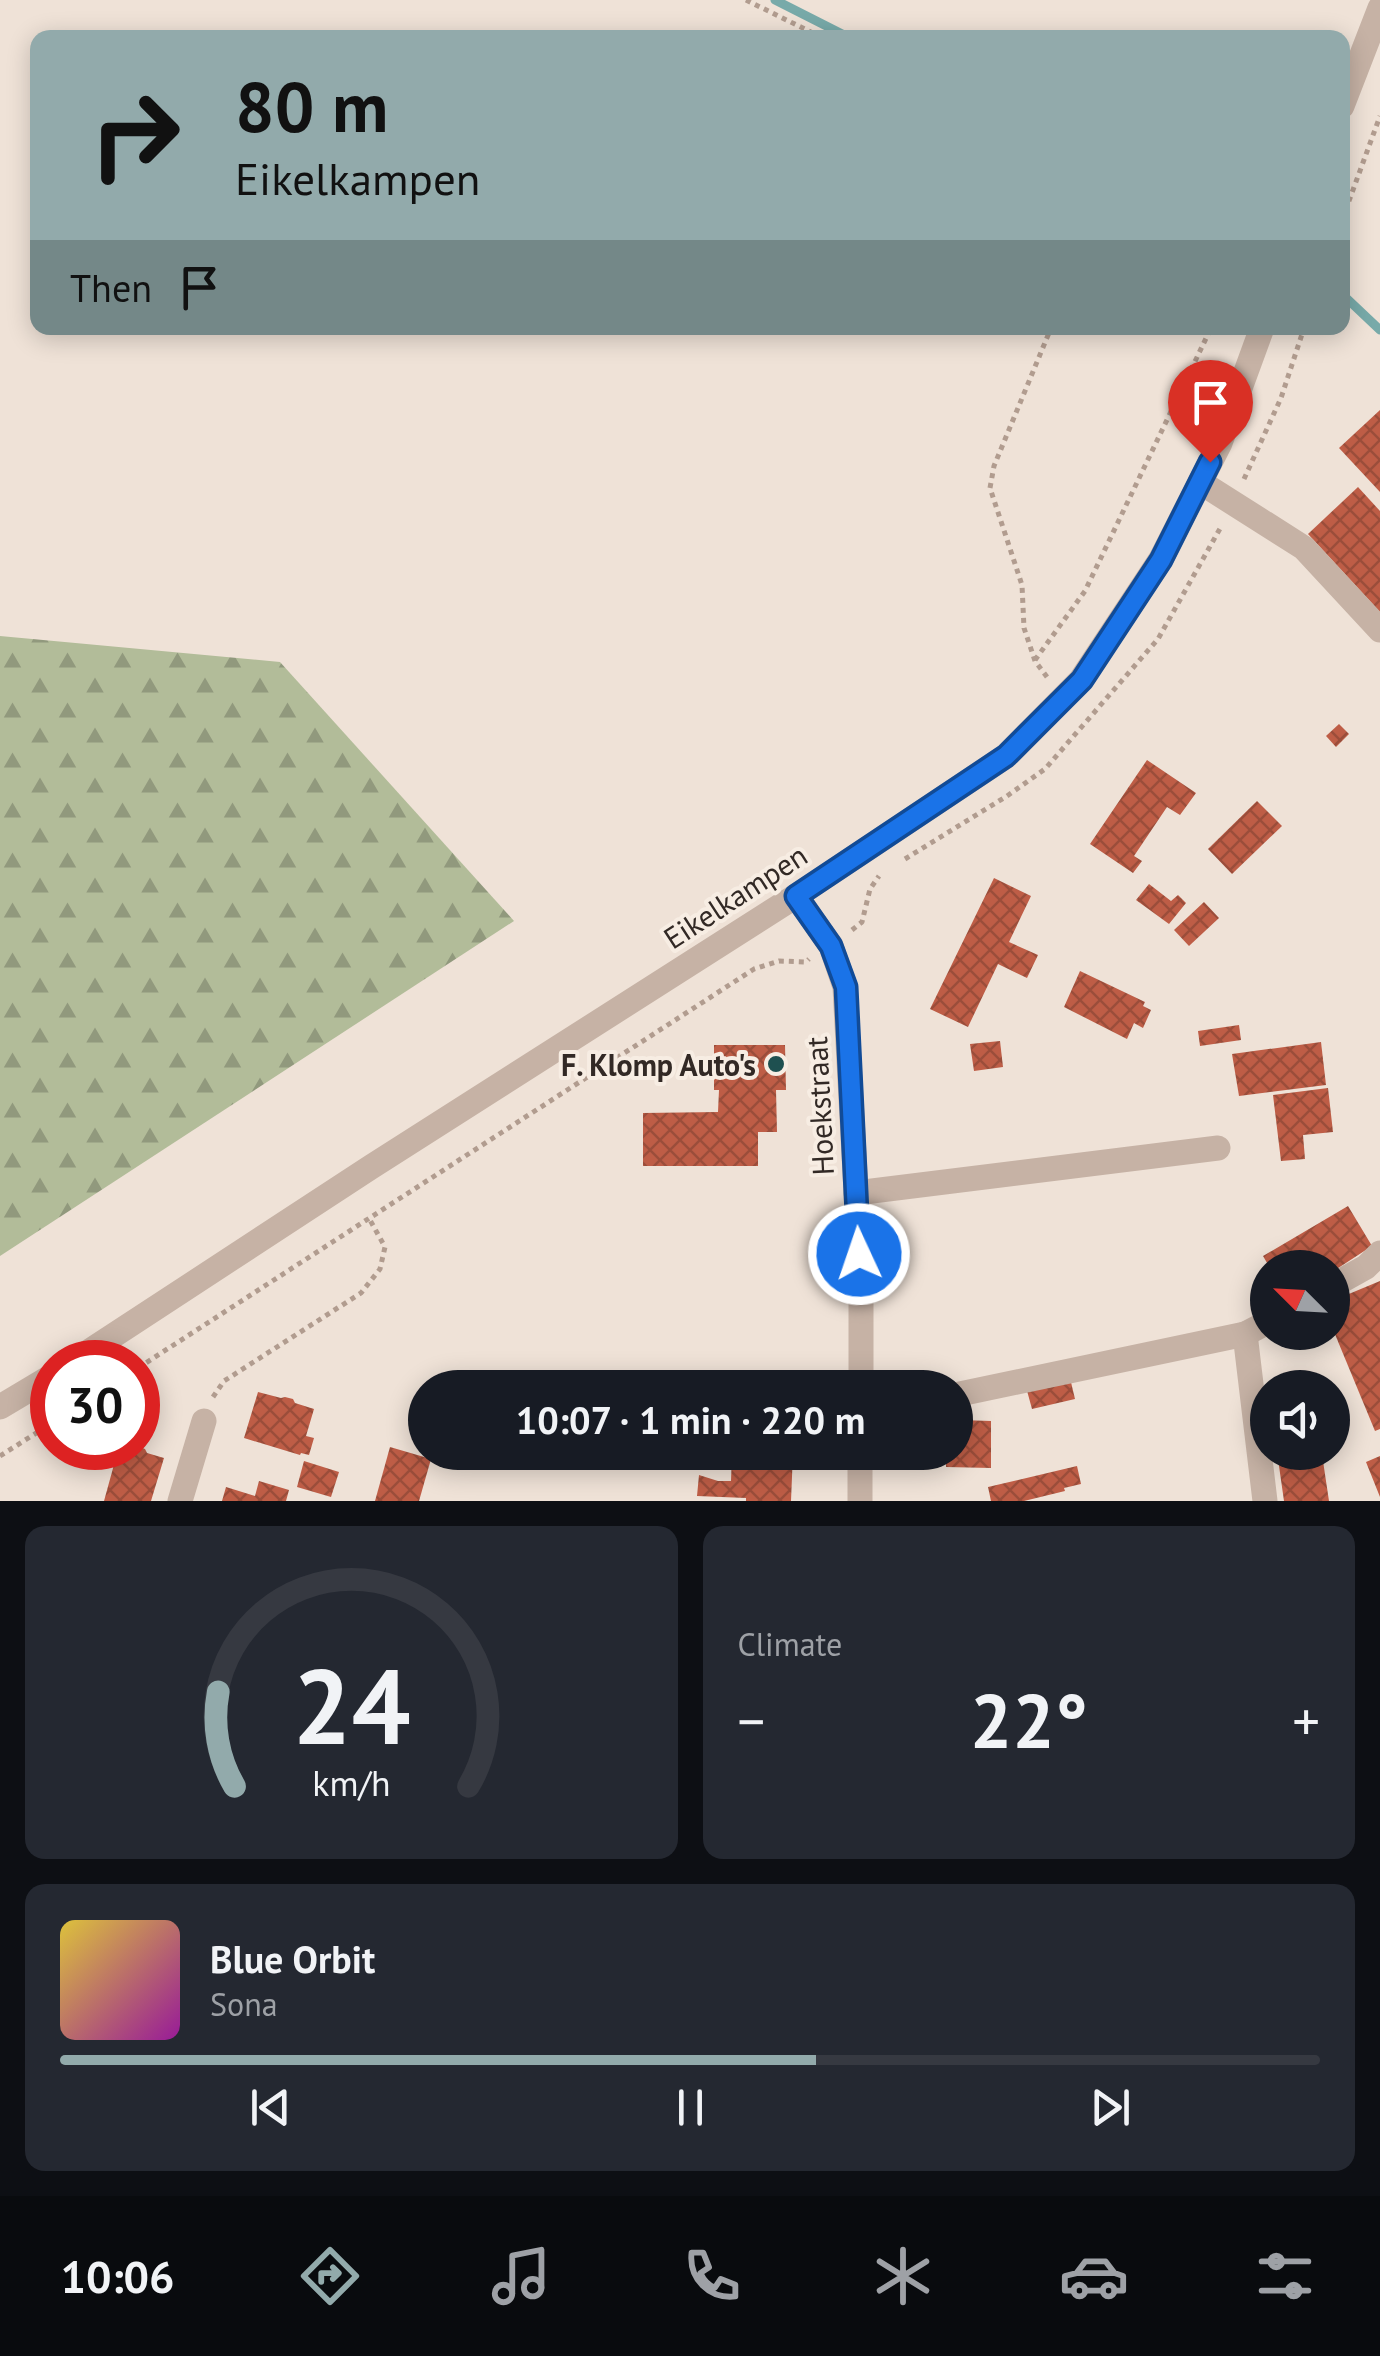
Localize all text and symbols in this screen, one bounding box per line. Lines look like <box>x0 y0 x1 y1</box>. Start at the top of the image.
text: 80 m <box>235 61 388 151</box>
icon: right <box>70 70 200 200</box>
text: Eikelkampen <box>235 149 480 207</box>
icon: arrive <box>172 260 227 315</box>
text: Then <box>70 263 152 312</box>
pin <box>1168 360 1253 463</box>
icon: arrive <box>1183 375 1238 430</box>
street label: Eikelkampen <box>656 835 814 957</box>
street label: Hoekstraat <box>796 1036 842 1176</box>
place label: F. Klomp Auto's <box>561 1045 756 1084</box>
marker: F. Klomp Auto's <box>765 1053 787 1075</box>
position arrow <box>807 1202 911 1306</box>
north arrow <box>1250 1250 1350 1350</box>
map controls <box>1250 1250 1350 1470</box>
speed limit sign: 30 <box>30 1340 160 1470</box>
button: sound <box>1250 1370 1350 1470</box>
text: 10:07 · 1 min · 220 m <box>516 1395 865 1444</box>
text: Climate <box>738 1623 842 1665</box>
text: 24 <box>292 1638 410 1773</box>
text: 22° <box>970 1672 1088 1769</box>
text: − <box>738 1685 765 1756</box>
text: + <box>1292 1685 1320 1756</box>
text: km/h <box>312 1760 390 1806</box>
text: Blue Orbit <box>210 1934 375 1983</box>
text: Sona <box>210 1983 278 2025</box>
icon: previous <box>243 2080 298 2135</box>
icon: pause <box>663 2080 718 2135</box>
icon: next <box>1083 2080 1138 2135</box>
icon: directions <box>295 2241 365 2311</box>
icon: music <box>486 2241 556 2311</box>
icon: phone <box>677 2241 747 2311</box>
icon: climate <box>868 2241 938 2311</box>
icon: car <box>1059 2241 1129 2311</box>
icon: filters <box>1250 2241 1320 2311</box>
text: 10:06 <box>60 2247 175 2305</box>

